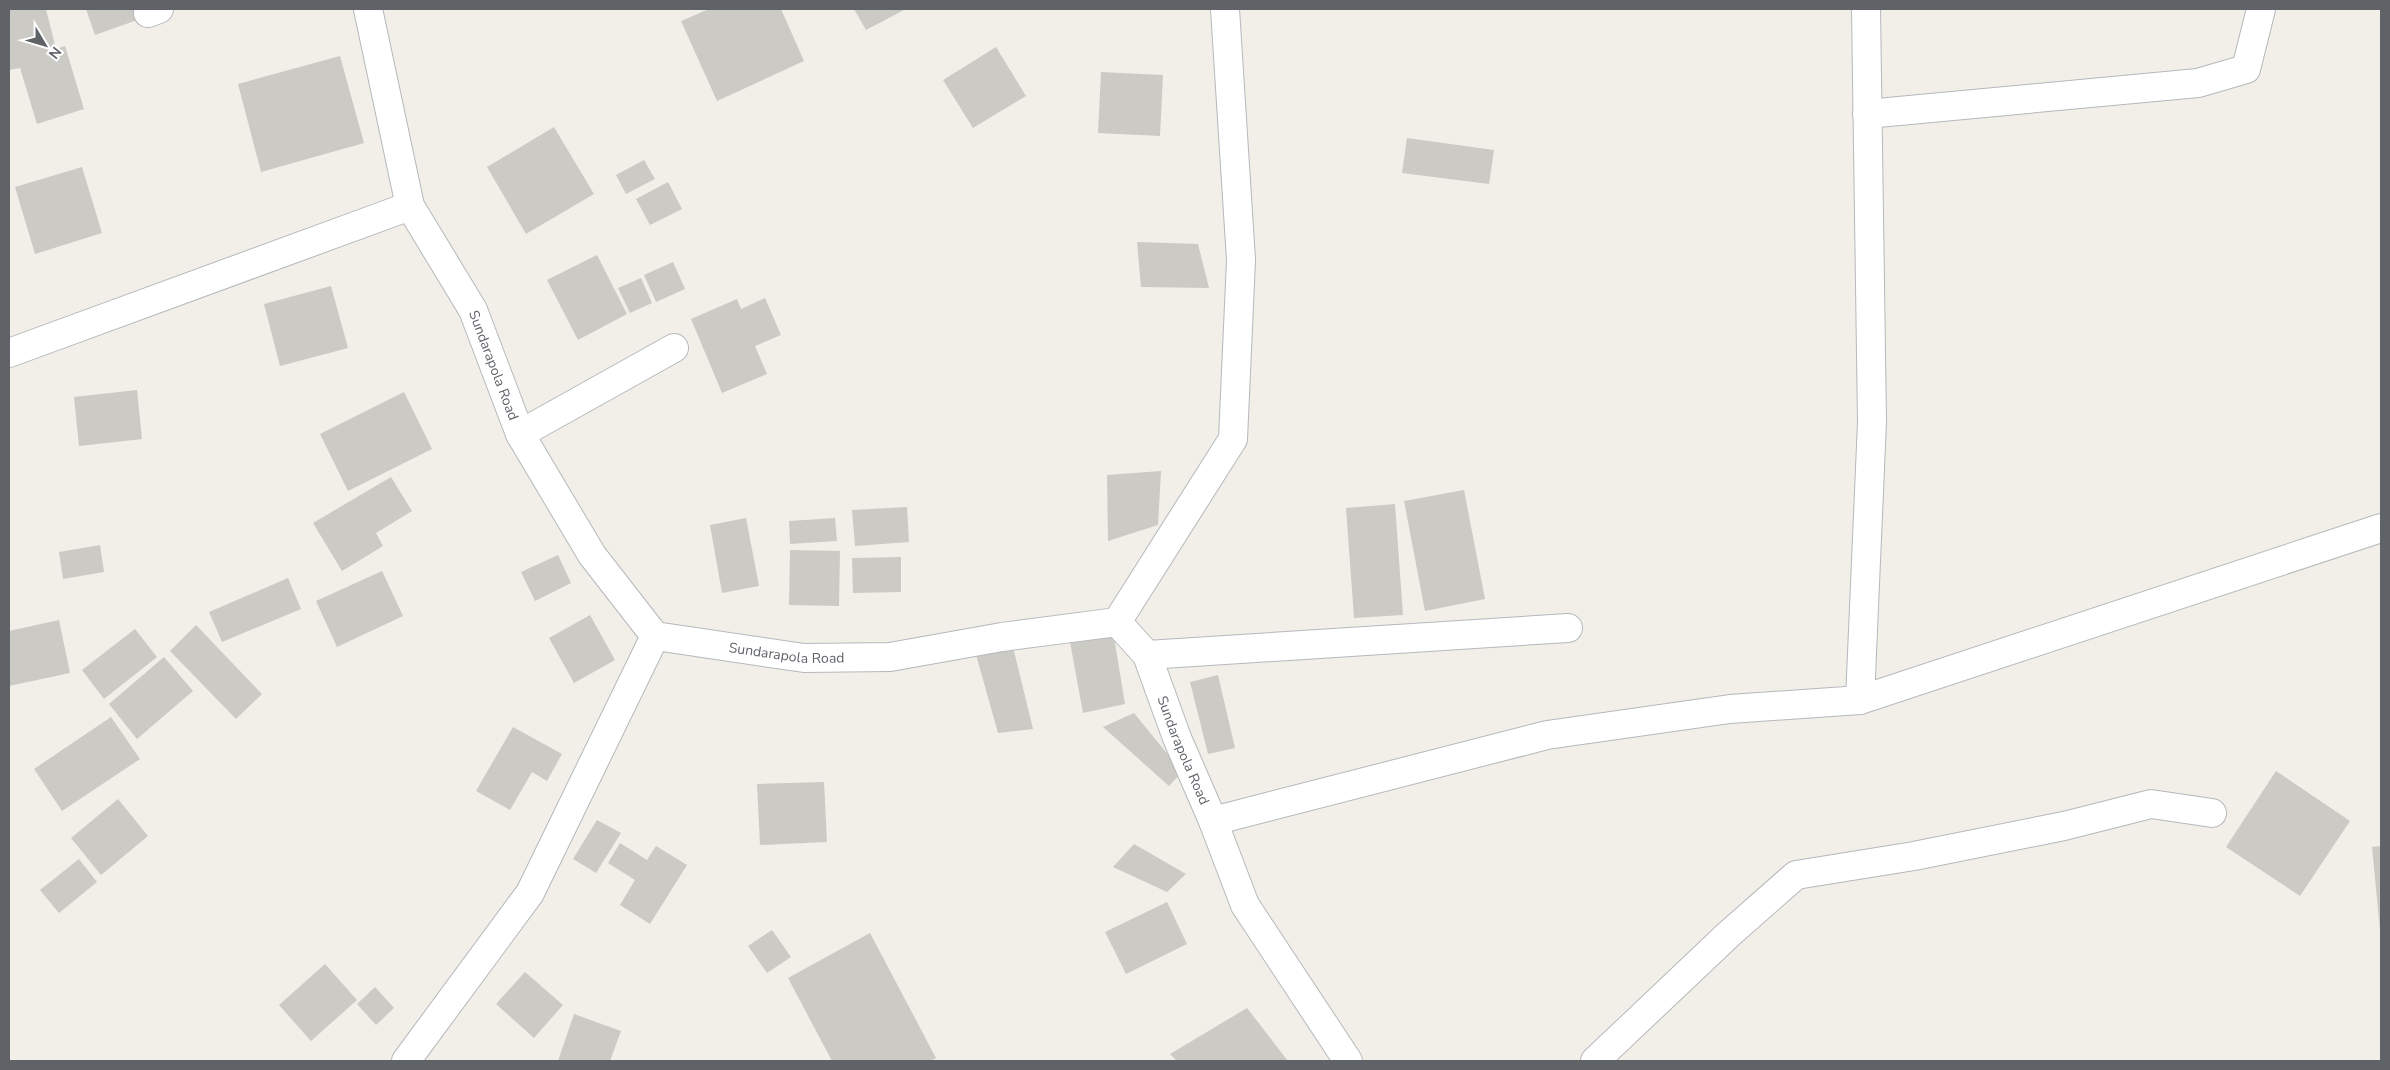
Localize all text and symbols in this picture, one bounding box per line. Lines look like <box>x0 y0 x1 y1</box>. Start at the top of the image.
north arrow <box>20 20 70 70</box>
text: N <box>44 43 66 63</box>
street label: Sundarapola Road <box>464 307 523 423</box>
street label: Sundarapola Road <box>728 638 845 668</box>
street label: Sundarapola Road <box>1153 693 1214 808</box>

